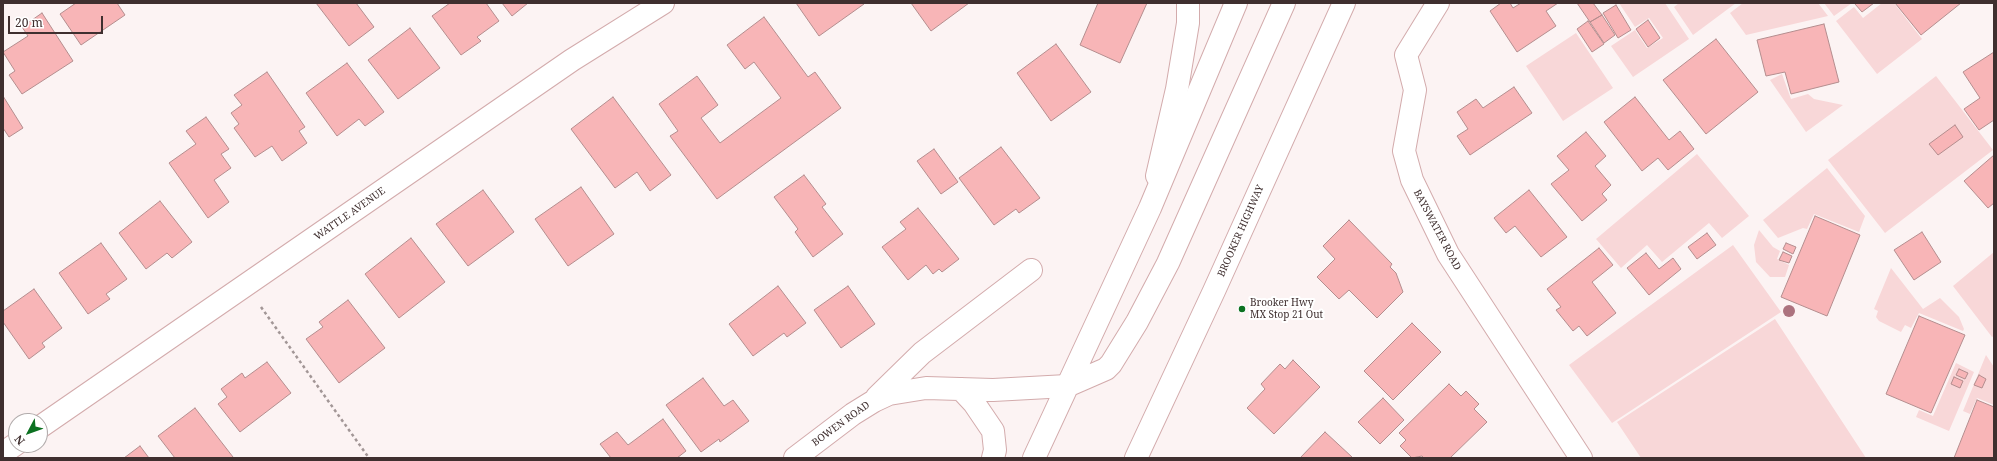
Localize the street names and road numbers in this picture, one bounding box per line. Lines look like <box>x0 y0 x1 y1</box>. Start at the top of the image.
street label: BROOKER HIGHWAY <box>1215 183 1267 279</box>
street label: WATTLE AVENUE <box>312 185 388 243</box>
street label: BAYSWATER ROAD <box>1411 188 1463 272</box>
street label: BOWEN ROAD <box>810 399 872 449</box>

